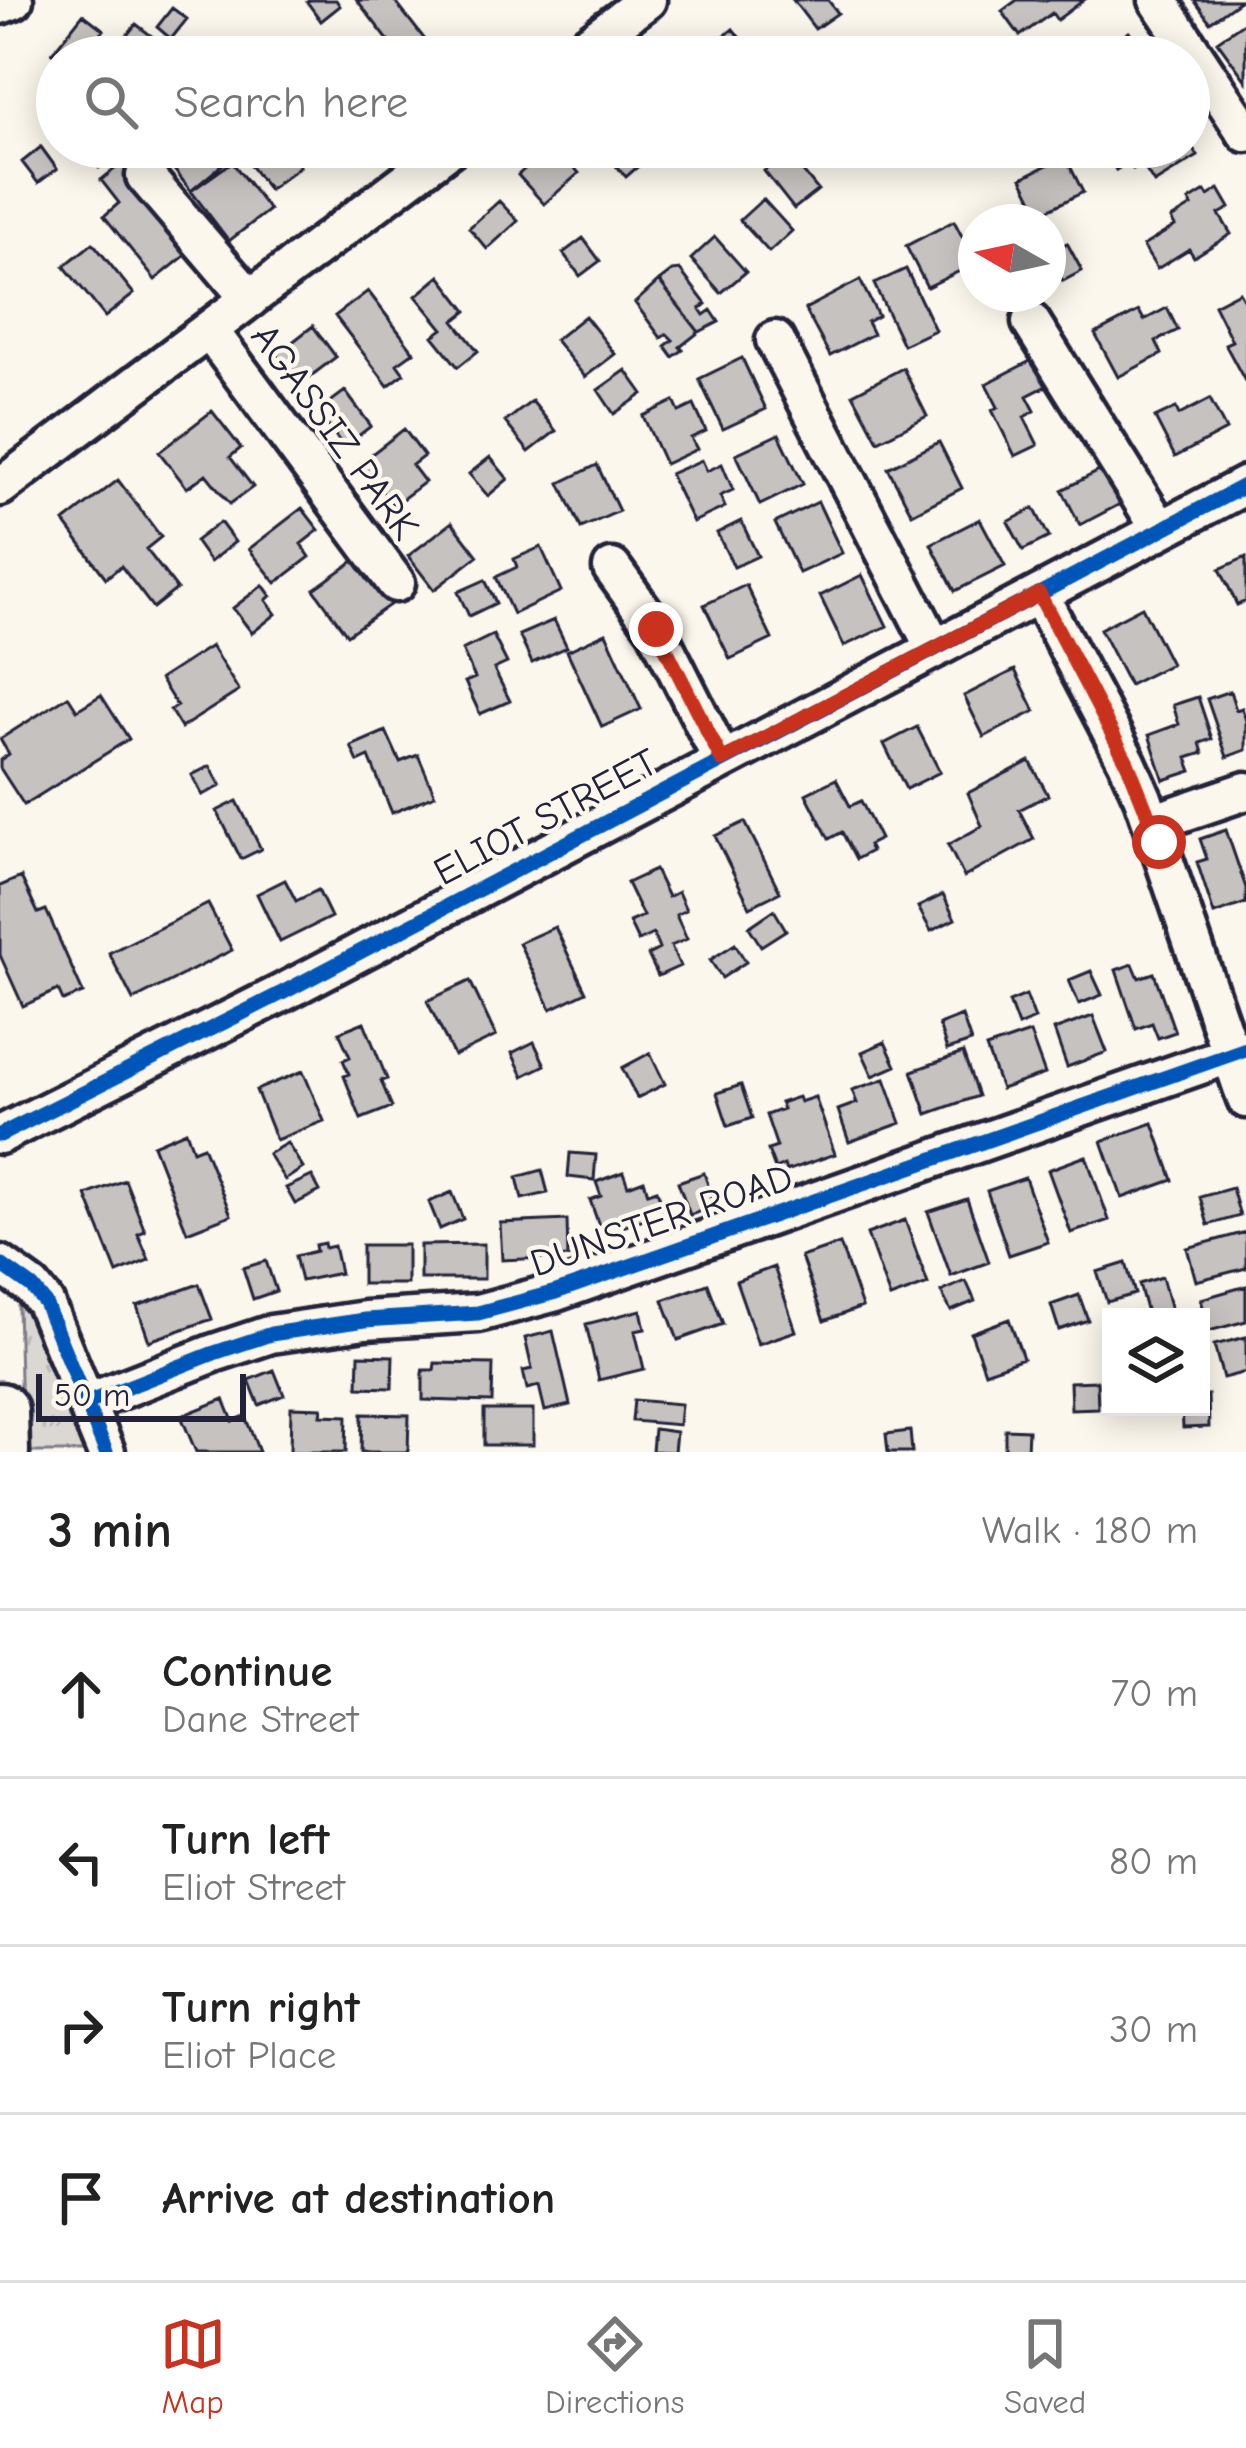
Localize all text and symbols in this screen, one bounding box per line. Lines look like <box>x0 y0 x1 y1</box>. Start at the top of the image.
search box <box>36 36 1210 168</box>
icon: search <box>78 69 144 135</box>
text: Search here <box>174 76 408 128</box>
north arrow <box>958 204 1066 312</box>
street label: AGASSIZ PARK <box>242 315 428 548</box>
route end <box>629 602 683 656</box>
street label: ELIOT STREET <box>426 740 665 895</box>
route start <box>1132 815 1186 869</box>
street label: DUNSTER ROAD <box>524 1154 798 1286</box>
map controls <box>1102 1308 1210 1416</box>
button: layers <box>1102 1308 1210 1416</box>
scale bar <box>36 1368 246 1421</box>
text: 50 m <box>54 1376 130 1414</box>
text: 3 min <box>48 1501 172 1560</box>
text: Walk · 180 m <box>982 1508 1198 1553</box>
text: Continue <box>162 1645 332 1697</box>
icon: ahead <box>48 1661 114 1727</box>
text: 70 m <box>1111 1671 1198 1716</box>
text: Dane Street <box>162 1697 358 1742</box>
text: Turn left <box>162 1813 329 1865</box>
icon: left <box>48 1829 114 1895</box>
text: 80 m <box>1109 1839 1198 1884</box>
text: Eliot Street <box>162 1865 345 1910</box>
text: Turn right <box>162 1981 360 2033</box>
icon: right <box>48 1997 114 2063</box>
text: 30 m <box>1109 2007 1198 2052</box>
text: Eliot Place <box>162 2033 336 2078</box>
icon: arrive <box>48 2165 114 2231</box>
text: Arrive at destination <box>162 2172 555 2224</box>
tab: Map <box>160 2311 226 2421</box>
tab: Directions <box>545 2311 685 2421</box>
tab: Saved <box>1004 2311 1086 2421</box>

